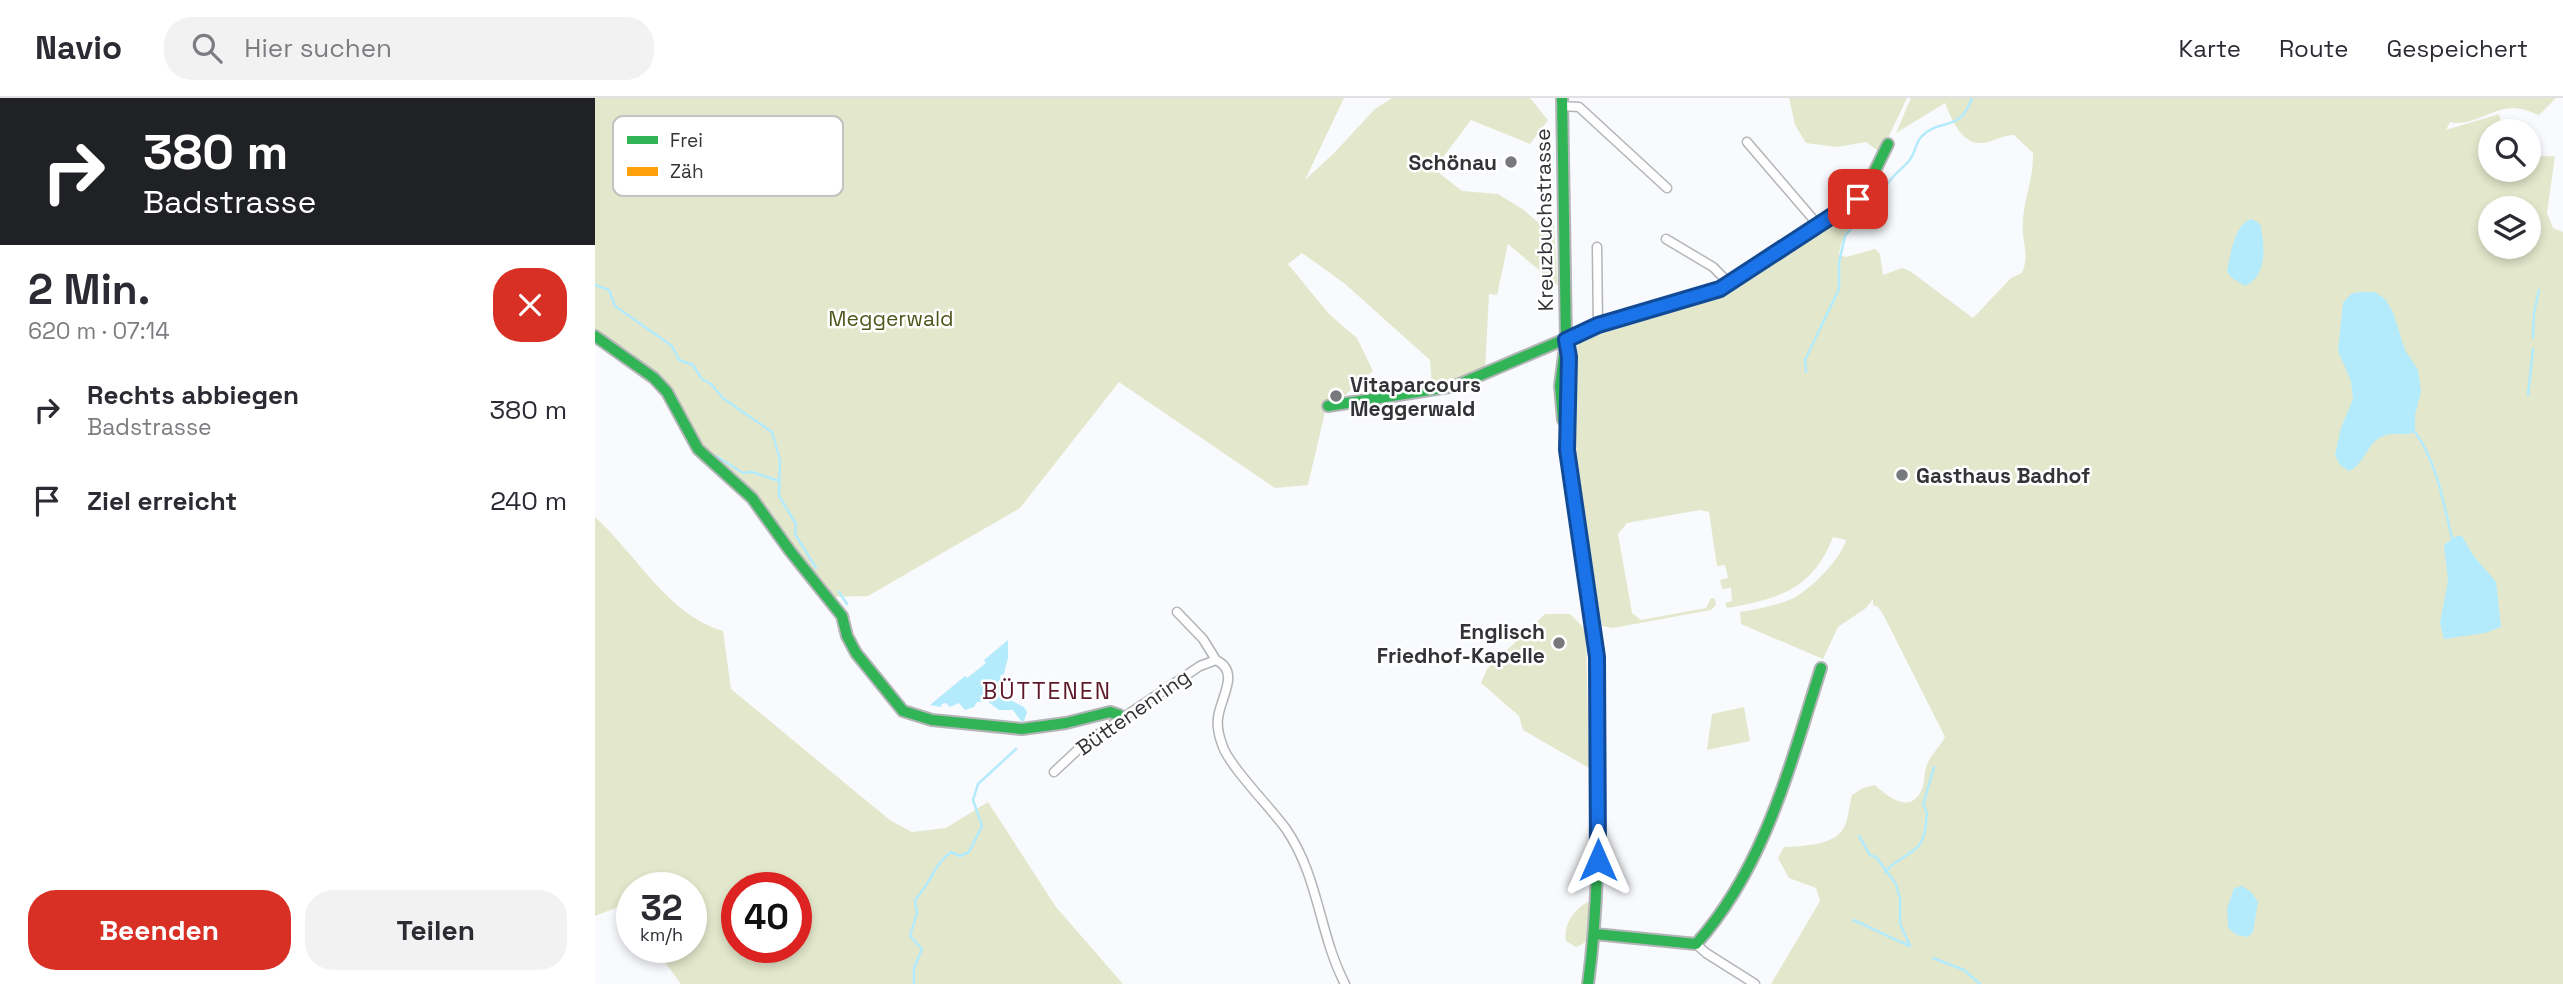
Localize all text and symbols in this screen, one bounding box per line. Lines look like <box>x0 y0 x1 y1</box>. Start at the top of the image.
search box <box>164 17 654 80</box>
text: Navio <box>35 27 122 69</box>
icon: search <box>188 29 226 67</box>
text: Hier suchen <box>244 31 392 65</box>
text: Karte <box>2179 33 2241 64</box>
text: Route <box>2279 33 2348 64</box>
text: Gespeichert <box>2386 33 2528 64</box>
legend <box>613 116 843 196</box>
map controls <box>2478 119 2541 259</box>
button: search <box>2478 119 2541 182</box>
text: 380 m <box>143 121 288 183</box>
icon: right <box>28 126 119 217</box>
text: Frei <box>670 128 703 153</box>
street label: Kreuzbuchstrasse <box>1529 128 1559 312</box>
place label: Schönau <box>1408 149 1497 176</box>
marker: Schönau <box>1503 154 1519 170</box>
text: Zäh <box>670 159 704 184</box>
pin <box>1828 169 1888 229</box>
icon: arrive <box>1839 180 1877 218</box>
text: Badstrasse <box>143 182 316 222</box>
button: layers <box>2478 196 2541 259</box>
text: 2 Min. <box>28 263 150 316</box>
button: close <box>493 268 567 342</box>
park label: Meggerwald <box>828 305 954 332</box>
text: 620 m · 07:14 <box>28 316 170 346</box>
place label: Vitaparcours Meggerwald <box>1350 371 1481 422</box>
text: Rechts abbiegen <box>87 378 299 412</box>
marker: Vitaparcours Meggerwald <box>1328 388 1344 404</box>
icon: right <box>28 391 66 429</box>
text: 380 m <box>489 393 567 427</box>
text: Badstrasse <box>87 412 212 442</box>
place label: Gasthaus Badhof <box>1916 462 2090 489</box>
marker: Gasthaus Badhof <box>1894 467 1910 483</box>
icon: arrive <box>28 482 66 520</box>
text: Ziel erreicht <box>87 484 237 518</box>
text: 240 m <box>490 484 567 518</box>
place label: Englisch Friedhof-Kapelle <box>1377 618 1545 669</box>
marker: Englisch Friedhof-Kapelle <box>1551 635 1567 651</box>
street label: Büttenenring <box>1071 663 1195 761</box>
district label: BÜTTENEN <box>982 676 1112 706</box>
position arrow <box>1561 823 1635 897</box>
speed limit sign: 40 <box>721 872 812 963</box>
text: 32 <box>640 886 683 930</box>
button: Beenden <box>28 890 291 970</box>
button: Teilen <box>305 890 567 970</box>
text: km/h <box>640 923 683 946</box>

